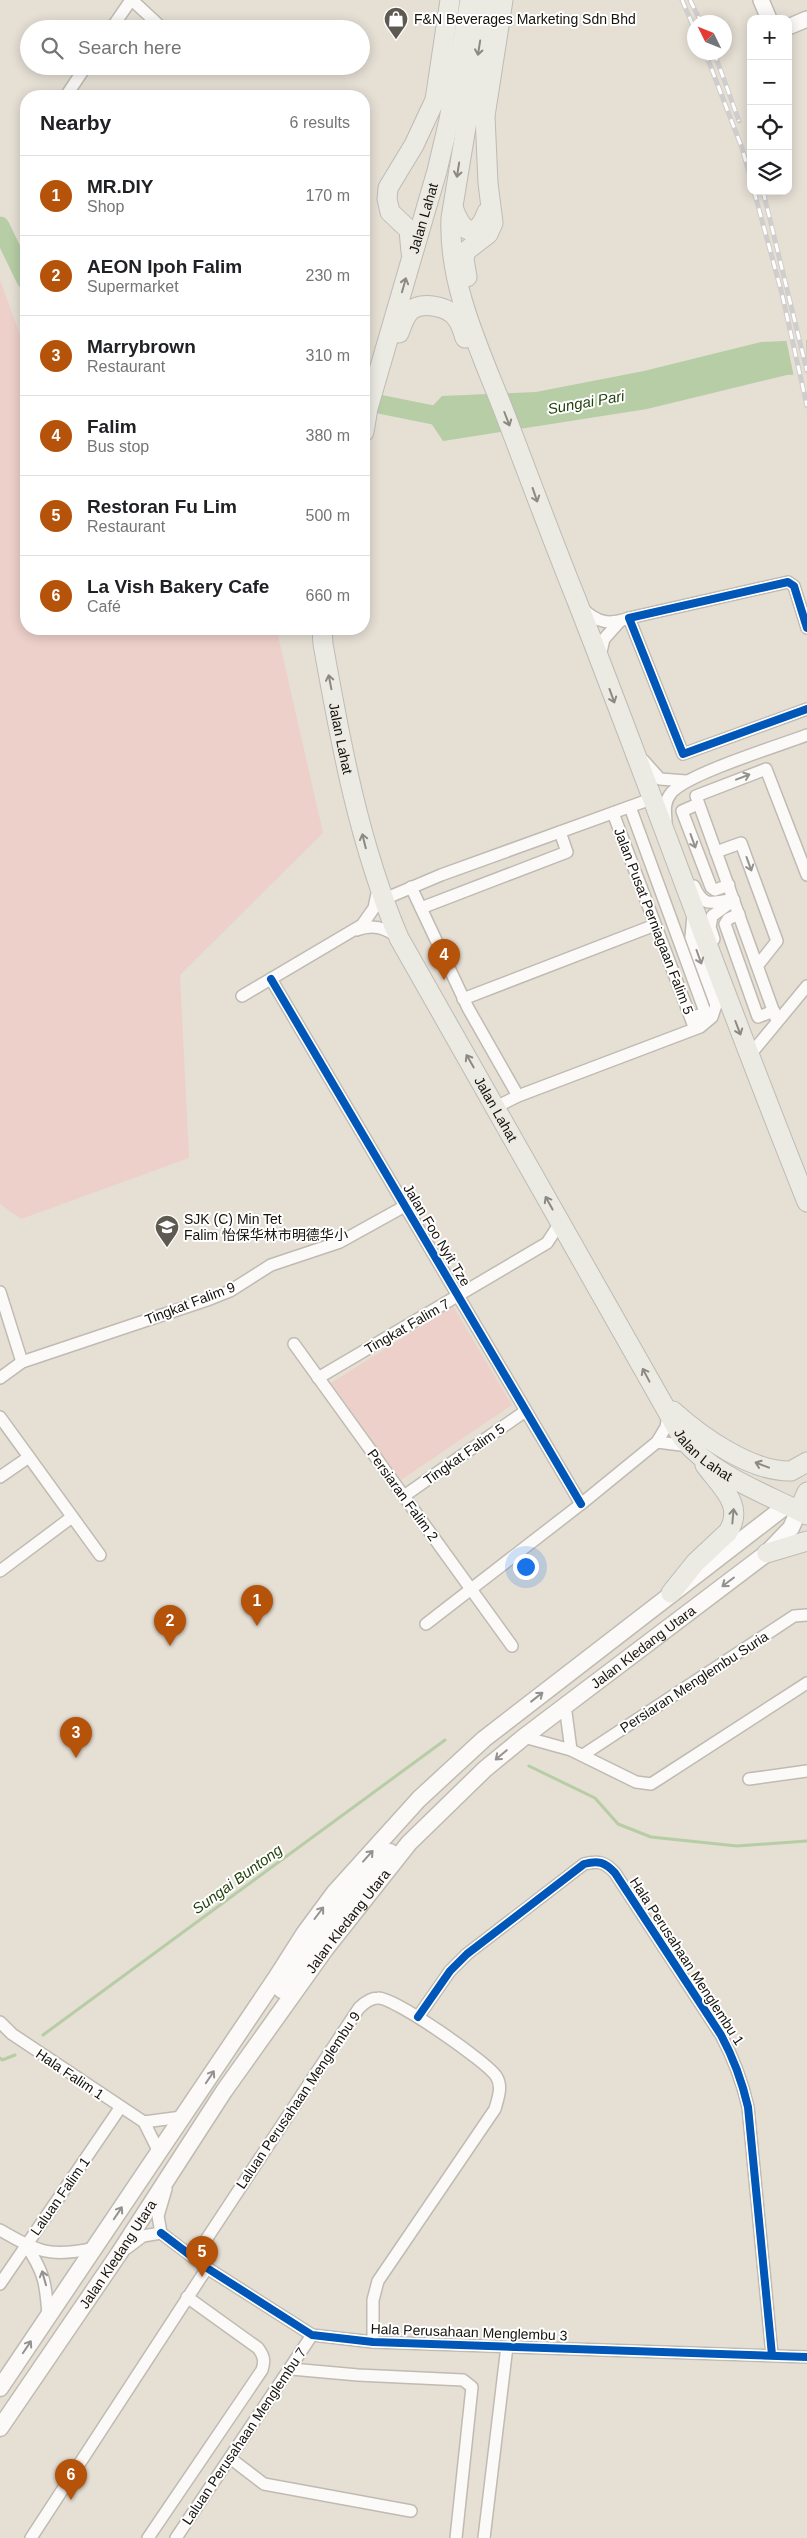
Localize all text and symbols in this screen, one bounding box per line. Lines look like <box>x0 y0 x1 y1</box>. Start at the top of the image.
shop icon: F&N Beverages Marketing Sdn Bhd <box>383 6 409 40</box>
place label: F&N Beverages Marketing Sdn Bhd <box>414 11 636 27</box>
north arrow <box>687 15 732 60</box>
map controls <box>747 15 792 195</box>
button: + <box>747 15 792 60</box>
search box <box>20 20 370 75</box>
icon: search <box>38 34 66 62</box>
text: Search here <box>78 37 182 58</box>
one-way arrow <box>473 40 483 56</box>
button: − <box>747 60 792 105</box>
button: locate <box>747 105 792 150</box>
text: Nearby <box>40 111 111 134</box>
text: 6 results <box>290 114 350 131</box>
button: layers <box>747 150 792 195</box>
one-way arrow <box>453 162 463 178</box>
text: MR.DIY <box>87 176 154 197</box>
street label: Jalan Lahat <box>405 181 441 255</box>
text: 1 <box>52 187 60 204</box>
text: 170 m <box>306 187 350 204</box>
text: Shop <box>87 198 124 215</box>
text: AEON Ipoh Falim <box>87 256 242 277</box>
text: 2 <box>52 267 60 284</box>
text: 230 m <box>306 267 350 284</box>
text: Supermarket <box>87 278 179 295</box>
one-way arrow <box>400 278 410 294</box>
text: Marrybrown <box>87 336 196 357</box>
text: 3 <box>52 347 60 364</box>
text: 310 m <box>306 347 350 364</box>
text: Restaurant <box>87 358 165 375</box>
water label: Sungai Pari <box>546 387 626 417</box>
one-way arrow <box>503 411 512 426</box>
text: Falim <box>87 416 137 437</box>
text: 4 <box>52 427 60 444</box>
text: 380 m <box>306 427 350 444</box>
text: Bus stop <box>87 438 149 455</box>
one-way arrow <box>531 487 541 503</box>
text: Restoran Fu Lim <box>87 496 237 517</box>
text: 5 <box>52 507 60 524</box>
text: 500 m <box>306 507 350 524</box>
text: Restaurant <box>87 518 165 535</box>
text: La Vish Bakery Cafe <box>87 576 269 597</box>
text: 6 <box>52 587 60 604</box>
text: 660 m <box>306 587 350 604</box>
text: Café <box>87 598 121 615</box>
one-way arrow <box>324 674 334 690</box>
one-way arrow <box>608 688 617 703</box>
street label: Jalan Lahat <box>326 701 356 776</box>
one-way arrow <box>735 772 750 781</box>
street label: Jalan Pusat Perniagaan Falim 5 <box>611 825 697 1017</box>
one-way arrow <box>359 833 368 849</box>
one-way arrow <box>689 833 699 848</box>
one-way arrow <box>745 856 754 871</box>
pin: 4 <box>428 939 460 980</box>
one-way arrow <box>695 948 704 964</box>
one-way arrow <box>734 1020 743 1035</box>
one-way arrow <box>465 1054 474 1069</box>
street label: Jalan Lahat <box>471 1074 521 1145</box>
street label: Jalan Foo Nyit Tze <box>400 1181 474 1289</box>
one-way arrow <box>544 1195 554 1210</box>
place label: SJK (C) Min Tet Falim 怡保华林市明德华小 <box>184 1211 348 1243</box>
school or university icon: SJK (C) Min Tet Falim 怡保华林市明德华小 <box>154 1214 180 1248</box>
street label: Tingkat Falim 9 <box>143 1278 237 1328</box>
street label: Tingkat Falim 7 <box>362 1295 452 1357</box>
one-way arrow <box>641 1367 651 1382</box>
street label: Tingkat Falim 5 <box>420 1420 508 1488</box>
street label: Jalan Lahat <box>671 1426 735 1484</box>
street label: Persiaran Falim 2 <box>364 1446 442 1544</box>
one-way arrow <box>755 1460 770 1469</box>
one-way arrow <box>729 1508 738 1524</box>
your location <box>513 1554 539 1580</box>
one-way arrow <box>722 1577 735 1588</box>
pin: 1 <box>241 1585 273 1626</box>
street label: Jalan Kledang Utara <box>588 1602 699 1692</box>
pin: 2 <box>154 1605 186 1646</box>
street label: Persiaran Menglembu Suria <box>617 1628 771 1736</box>
one-way arrow <box>531 1692 544 1703</box>
pin: 3 <box>60 1717 92 1758</box>
one-way arrow <box>495 1750 508 1761</box>
water label: Sungai Buntong <box>189 1840 286 1917</box>
one-way arrow <box>362 1849 374 1862</box>
street label: Jalan Kledang Utara <box>303 1866 393 1976</box>
street label: Hala Perusahaan Menglembu 1 <box>627 1874 747 2048</box>
one-way arrow <box>314 1907 325 1920</box>
street label: Laluan Perusahaan Menglembu 9 <box>233 2008 364 2192</box>
street label: Hala Falim 1 <box>33 2045 107 2103</box>
one-way arrow <box>205 2070 215 2084</box>
street label: Laluan Falim 1 <box>27 2154 93 2238</box>
street label: Jalan Kledang Utara <box>76 2197 160 2311</box>
one-way arrow <box>113 2206 123 2220</box>
pin: 5 <box>186 2236 218 2277</box>
one-way arrow <box>38 2270 48 2286</box>
street label: Hala Perusahaan Menglembu 3 <box>370 2321 568 2343</box>
one-way arrow <box>22 2341 32 2355</box>
street label: Laluan Perusahaan Menglembu 7 <box>179 2344 310 2528</box>
pin: 6 <box>55 2459 87 2500</box>

